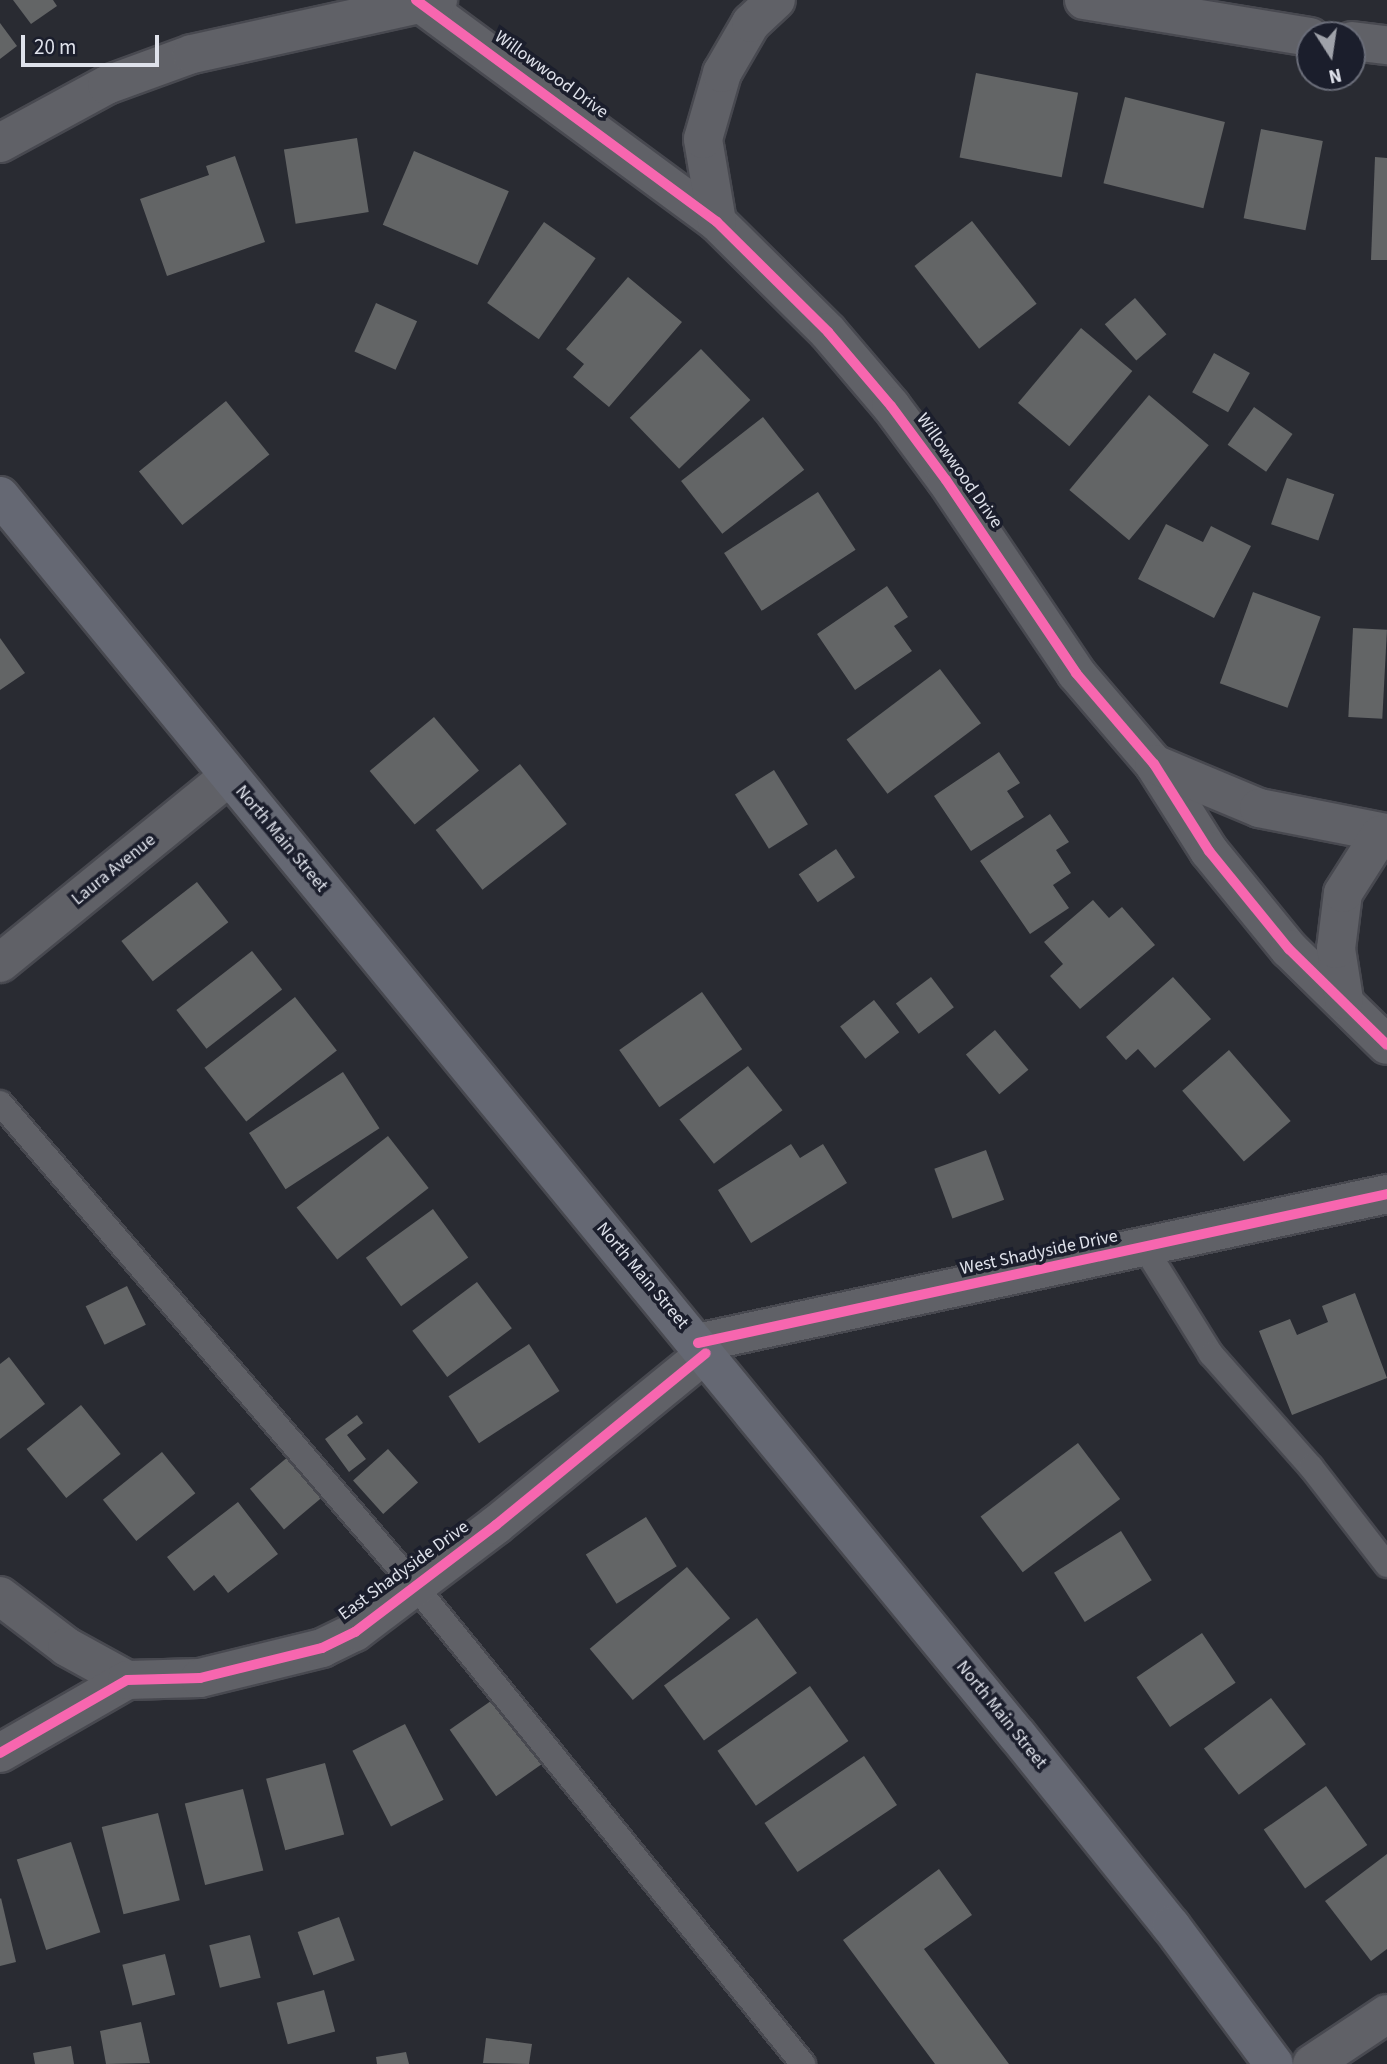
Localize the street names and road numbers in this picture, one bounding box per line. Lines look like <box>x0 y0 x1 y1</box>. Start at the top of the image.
street label: Willowwood Drive <box>490 26 612 124</box>
street label: Willowwood Drive <box>911 409 1007 533</box>
street label: North Main Street <box>230 781 332 897</box>
street label: Laura Avenue <box>68 830 160 910</box>
street label: North Main Street <box>591 1218 693 1334</box>
street label: West Shadyside Drive <box>958 1226 1120 1280</box>
street label: East Shadyside Drive <box>335 1516 473 1626</box>
street label: North Main Street <box>951 1657 1051 1773</box>

